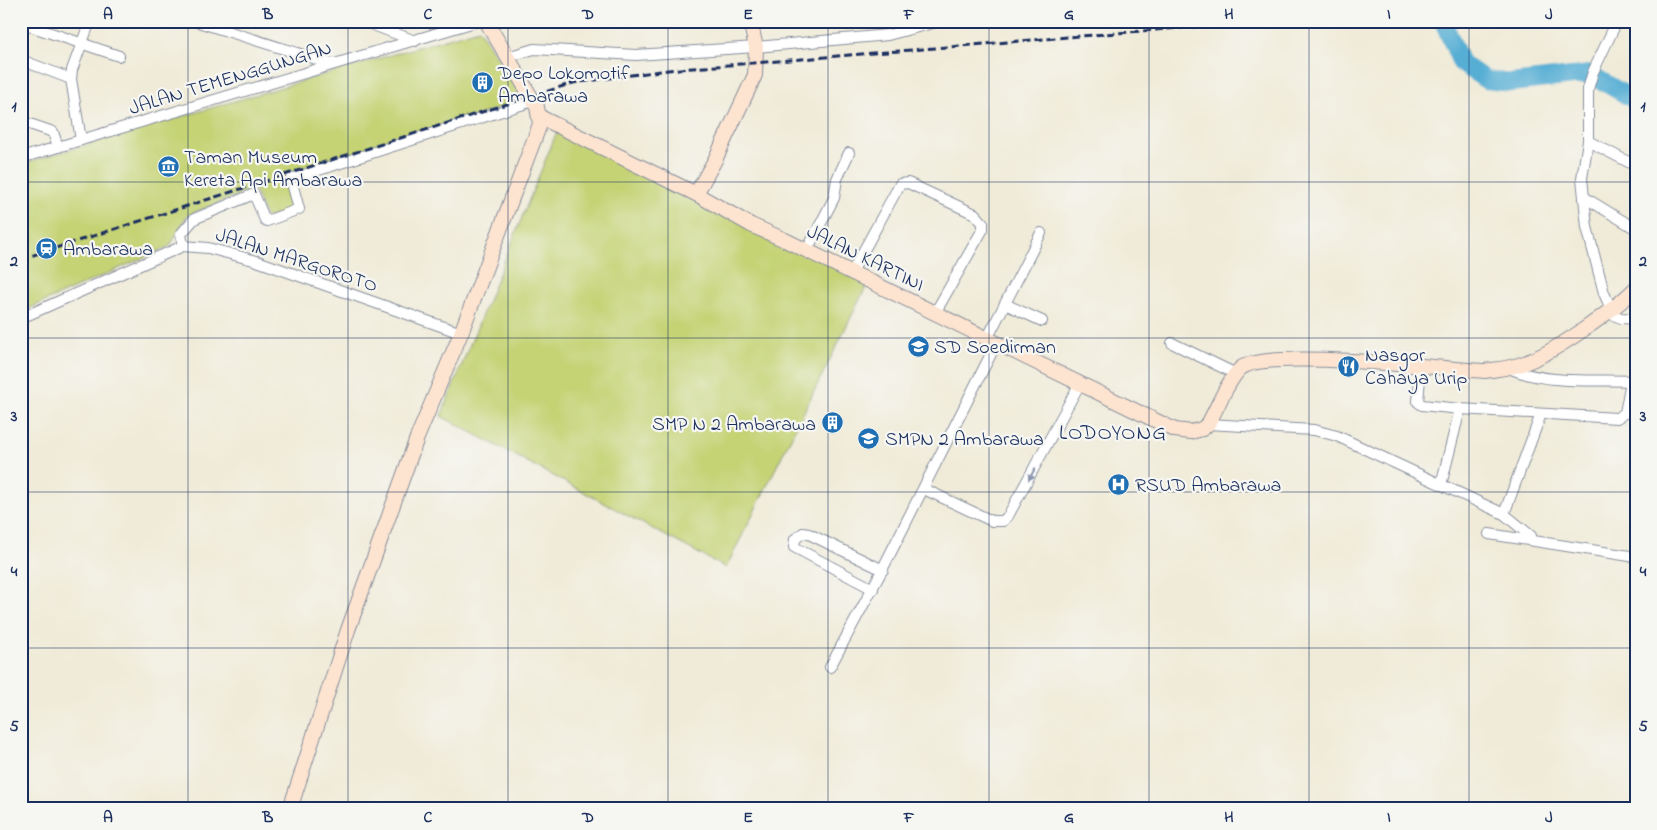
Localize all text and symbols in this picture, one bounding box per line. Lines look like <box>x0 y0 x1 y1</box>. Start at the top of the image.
text: A <box>103 3 113 27</box>
text: B <box>262 3 274 27</box>
text: C <box>424 3 433 27</box>
text: D <box>581 3 594 27</box>
text: E <box>743 3 753 27</box>
text: F <box>903 3 915 27</box>
text: G <box>1064 3 1074 27</box>
text: H <box>1224 3 1234 27</box>
text: I <box>1387 3 1391 27</box>
text: J <box>1545 3 1553 27</box>
street label: JALAN TEMENGGUNGAN <box>126 35 336 124</box>
place label: Depo Lokomotif Ambarawa <box>497 60 631 112</box>
building icon: Depo Lokomotif Ambarawa <box>470 71 494 95</box>
text: 1 <box>11 95 17 119</box>
text: 1 <box>1640 95 1646 119</box>
place label: Taman Museum Kereta Api Ambarawa <box>184 144 362 196</box>
museum icon: Taman Museum Kereta Api Ambarawa <box>156 155 180 179</box>
street label: JALAN KARTINI <box>801 218 929 300</box>
street label: JALAN MARGOROTO <box>211 221 381 301</box>
station icon: Ambarawa <box>35 236 59 260</box>
place label: Ambarawa <box>63 236 153 265</box>
text: 2 <box>9 250 18 274</box>
text: 2 <box>1638 250 1647 274</box>
school or university icon: SD Soedirman <box>906 334 930 358</box>
place label: SD Soedirman <box>934 334 1056 363</box>
place label: Nasgor Cahaya Urip <box>1365 342 1467 394</box>
restaurant icon: Nasgor Cahaya Urip <box>1337 354 1361 378</box>
text: 3 <box>10 405 18 429</box>
text: 3 <box>1639 405 1647 429</box>
place label: SMP N 2 Ambarawa <box>652 411 816 440</box>
building icon: SMP N 2 Ambarawa <box>820 411 844 435</box>
district label: LODOYONG <box>1059 418 1167 450</box>
school or university icon: SMPN 2 Ambarawa <box>857 426 881 450</box>
place label: SMPN 2 Ambarawa <box>885 426 1044 455</box>
one-way arrow <box>1027 467 1036 481</box>
hospital icon: RSUD Ambarawa <box>1107 472 1131 496</box>
place label: RSUD Ambarawa <box>1135 472 1281 501</box>
text: 4 <box>10 560 18 584</box>
text: 4 <box>1639 560 1647 584</box>
text: 5 <box>9 715 19 739</box>
text: 5 <box>1638 715 1648 739</box>
text: A <box>103 806 113 830</box>
text: B <box>262 806 274 830</box>
text: C <box>424 806 433 830</box>
text: D <box>581 806 594 830</box>
text: E <box>743 806 753 830</box>
text: F <box>903 806 915 830</box>
text: G <box>1064 806 1074 830</box>
text: H <box>1224 806 1234 830</box>
text: I <box>1387 806 1391 830</box>
text: J <box>1545 806 1553 830</box>

